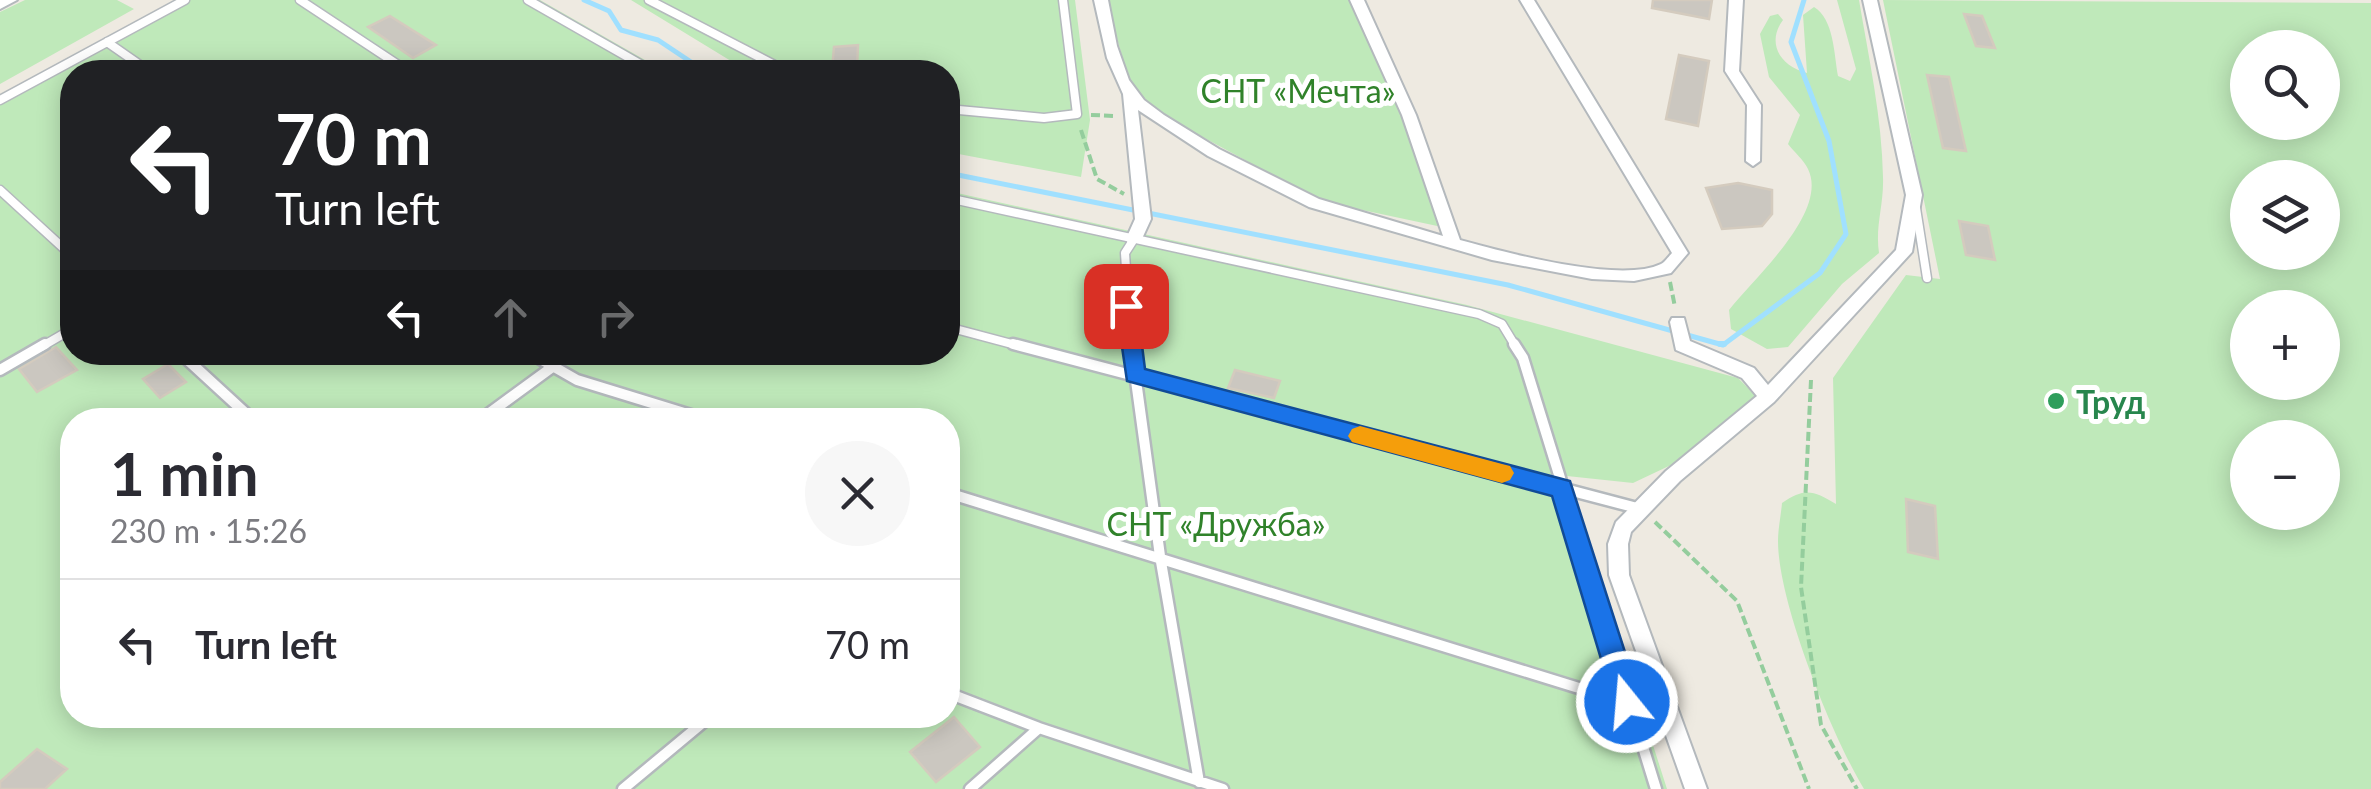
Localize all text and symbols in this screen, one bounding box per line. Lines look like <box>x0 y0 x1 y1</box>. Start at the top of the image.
map controls <box>2230 30 2340 530</box>
button: search <box>2230 30 2340 140</box>
park label: СНТ «Мечта» <box>1201 71 1395 110</box>
text: 70 m <box>275 96 432 180</box>
icon: left <box>110 100 240 230</box>
button: layers <box>2230 160 2340 270</box>
text: Turn left <box>275 181 440 235</box>
pin <box>1084 264 1169 349</box>
icon: arrive <box>1099 279 1154 334</box>
icon: left <box>378 290 433 345</box>
icon: ahead <box>483 290 538 345</box>
icon: right <box>588 290 643 345</box>
button: + <box>2230 290 2340 400</box>
place label: Труд <box>2076 382 2145 421</box>
marker: Труд <box>2045 390 2067 412</box>
button: − <box>2230 420 2340 530</box>
text: 1 min <box>110 437 259 509</box>
button: close <box>805 441 910 546</box>
park label: СНТ «Дружба» <box>1107 504 1325 543</box>
text: 230 m · 15:26 <box>110 511 307 550</box>
icon: left <box>110 617 165 672</box>
text: Turn left <box>195 621 337 667</box>
text: 70 m <box>825 621 910 667</box>
position arrow <box>1575 650 1679 754</box>

